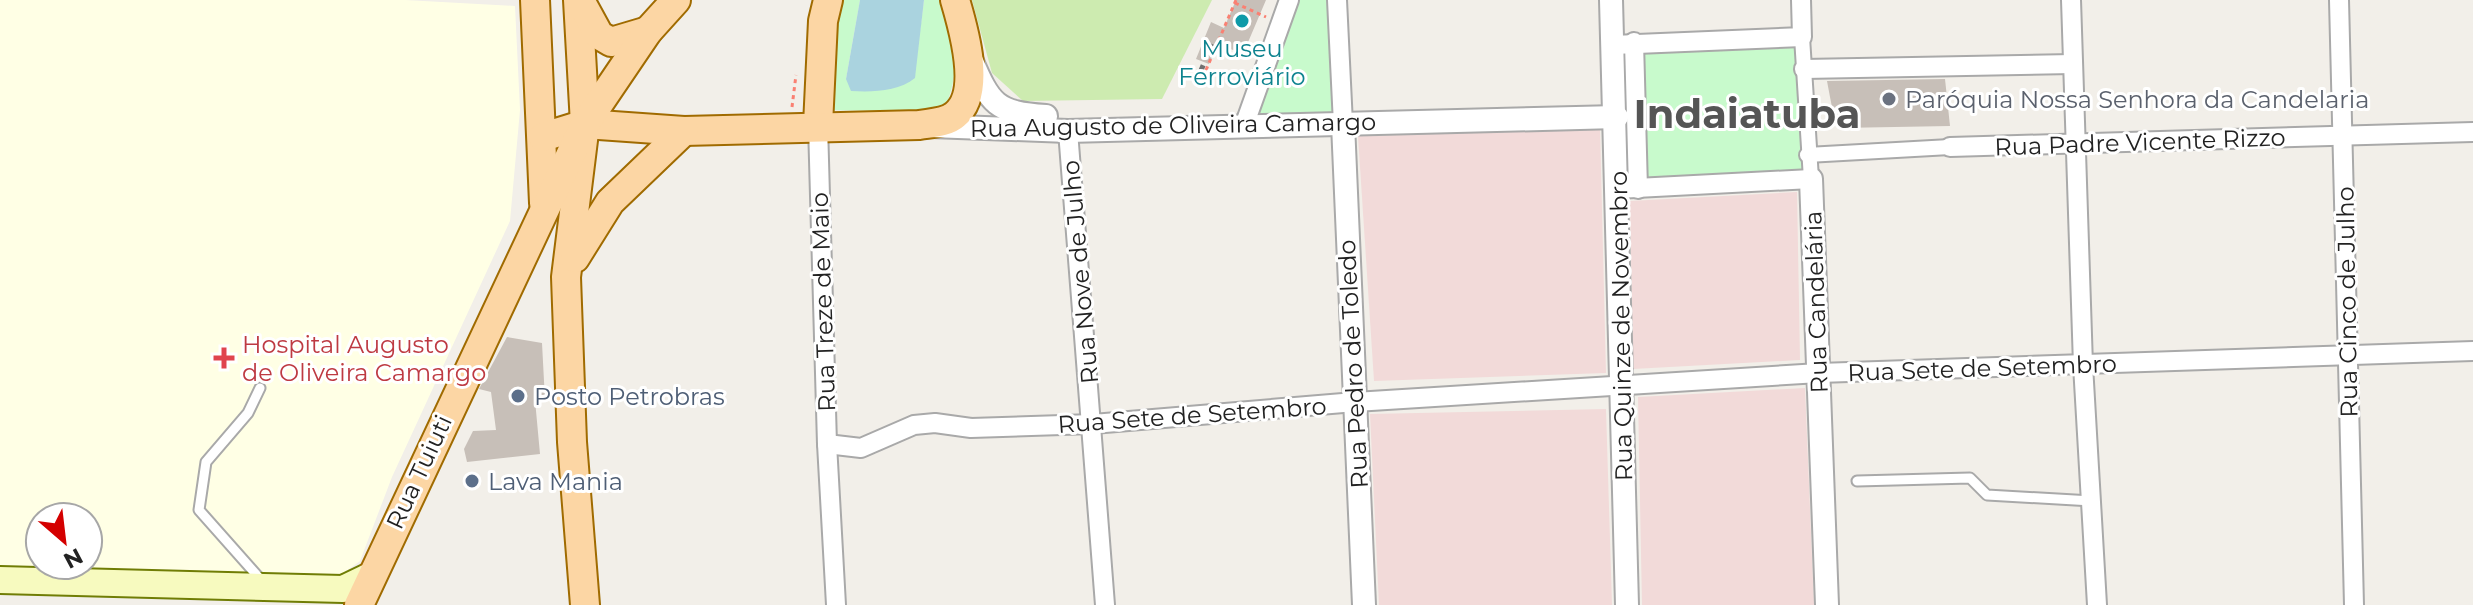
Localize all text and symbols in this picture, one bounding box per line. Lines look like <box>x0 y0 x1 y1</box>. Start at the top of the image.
marker: Museu Ferroviário <box>1233 12 1251 30</box>
place label: Museu Ferroviário <box>1178 34 1306 91</box>
place label: Paróquia Nossa Senhora da Candelaria <box>1905 85 2369 114</box>
district label: Indaiatuba <box>1634 89 1860 138</box>
marker: Paróquia Nossa Senhora da Candelaria <box>1880 90 1898 108</box>
street label: Rua Augusto de Oliveira Camargo <box>970 107 1376 143</box>
street label: Rua Padre Vicente Rizzo <box>1994 122 2286 162</box>
street label: Rua Nove de Julho <box>1056 159 1104 385</box>
street label: Rua Quinze de Novembro <box>1604 171 1638 481</box>
street label: Rua Cinco de Julho <box>2330 186 2364 418</box>
street label: Rua Treze de Maio <box>805 192 841 412</box>
street label: Rua Candelária <box>1798 210 1834 394</box>
street label: Rua Pedro de Toledo <box>1332 239 1374 489</box>
place label: Hospital Augusto de Oliveira Camargo <box>242 330 486 387</box>
marker: Hospital Augusto de Oliveira Camargo <box>213 347 235 369</box>
street label: Rua Sete de Setembro <box>1847 349 2117 387</box>
place label: Posto Petrobras <box>534 382 725 411</box>
marker: Posto Petrobras <box>509 387 527 405</box>
street label: Rua Sete de Setembro <box>1057 391 1327 439</box>
street label: Rua Tuiuti <box>380 410 458 534</box>
place label: Lava Mania <box>488 467 623 496</box>
marker: Lava Mania <box>463 472 481 490</box>
north arrow <box>24 501 104 581</box>
text: N <box>59 542 87 574</box>

